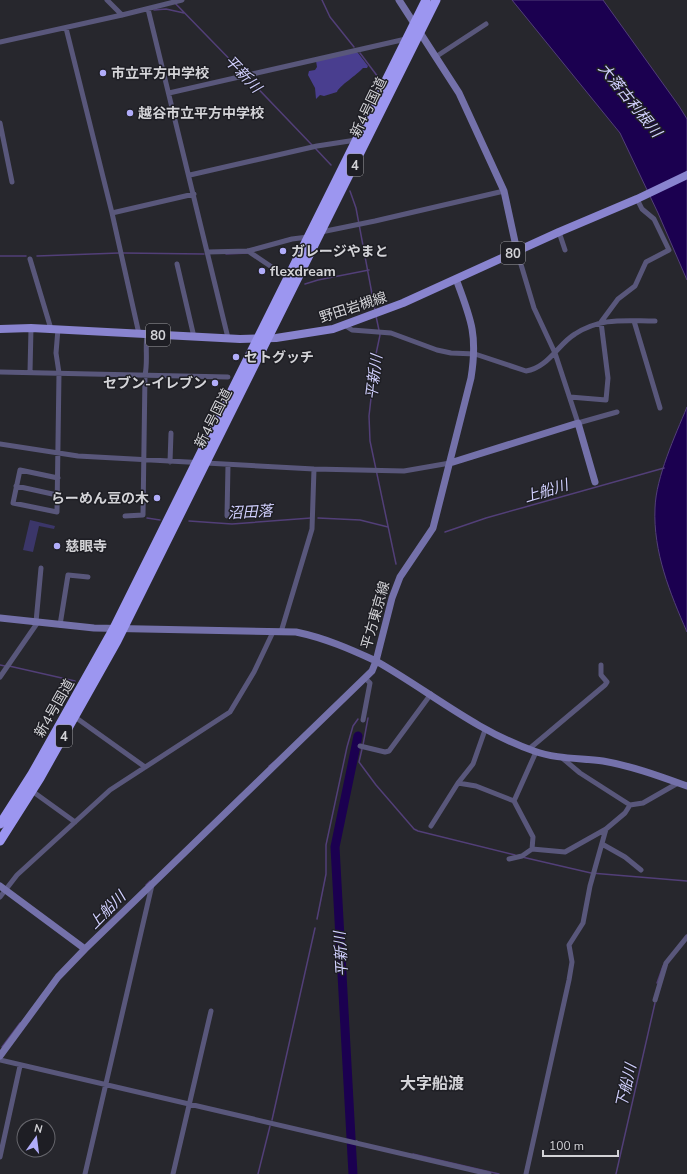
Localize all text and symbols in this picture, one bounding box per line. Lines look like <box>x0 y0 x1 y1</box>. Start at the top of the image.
water label: 平新川 <box>220 51 267 99</box>
water label: 大落古利根川 <box>594 59 667 143</box>
place label: 市立平方中学校 <box>111 64 209 83</box>
marker: 市立平方中学校 <box>98 68 108 78</box>
street label: 新4号国道 <box>346 74 391 140</box>
place label: 越谷市立平方中学校 <box>138 104 264 123</box>
marker: 越谷市立平方中学校 <box>125 108 135 118</box>
road number: 4 <box>347 154 363 176</box>
place label: ガレージやまと <box>291 242 389 261</box>
road number: 80 <box>501 242 525 264</box>
marker: ガレージやまと <box>278 246 288 256</box>
place label: flexdream <box>270 262 336 281</box>
marker: flexdream <box>257 266 267 276</box>
street label: 野田岩槻線 <box>317 288 389 327</box>
road number: 80 <box>146 324 170 346</box>
place label: セトグッチ <box>244 348 314 367</box>
water label: 平新川 <box>361 351 387 401</box>
marker: セトグッチ <box>231 352 241 362</box>
place label: セブン-イレブン <box>103 374 207 393</box>
marker: セブン-イレブン <box>210 378 220 388</box>
street label: 新4号国道 <box>190 385 237 451</box>
water label: 上船川 <box>522 474 572 507</box>
place label: らーめん豆の木 <box>51 489 149 508</box>
marker: らーめん豆の木 <box>152 493 162 503</box>
water label: 沼田落 <box>227 501 275 523</box>
place label: 慈眼寺 <box>65 537 107 556</box>
marker: 慈眼寺 <box>52 541 62 551</box>
street label: 平方東京線 <box>357 579 394 651</box>
street label: 新4号国道 <box>31 676 77 740</box>
road number: 4 <box>56 725 72 747</box>
water label: 上船川 <box>84 886 131 933</box>
water label: 平新川 <box>330 929 352 977</box>
water label: 下船川 <box>611 1060 641 1110</box>
district label: 大字船渡 <box>400 1073 464 1095</box>
north arrow <box>16 1118 56 1158</box>
text: N <box>32 1121 44 1137</box>
scale bar <box>543 1132 618 1158</box>
text: 100 m <box>549 1138 584 1154</box>

